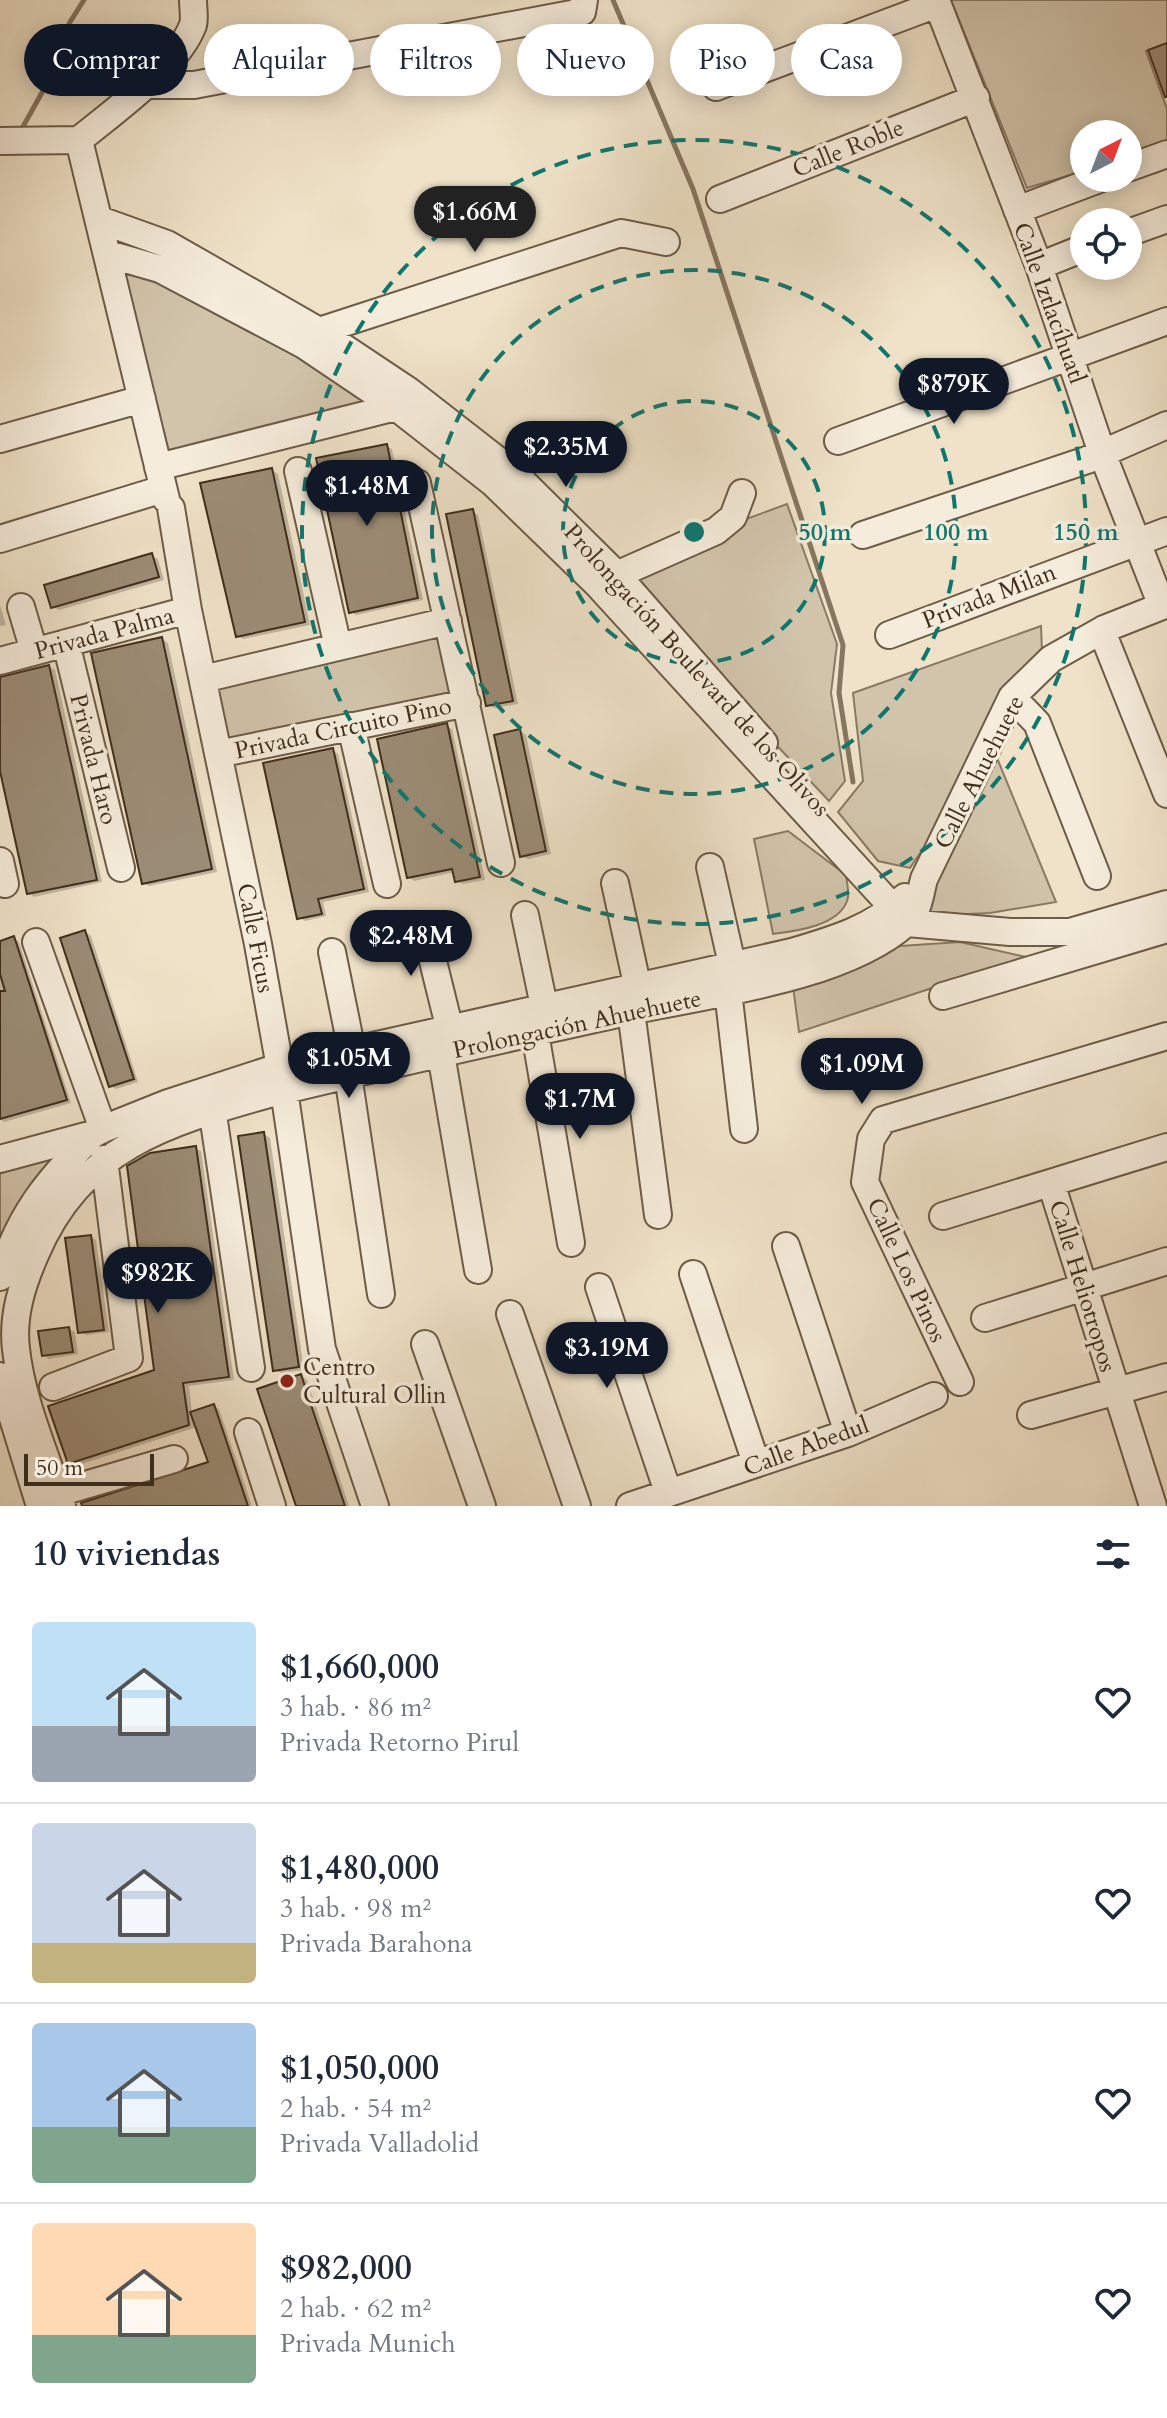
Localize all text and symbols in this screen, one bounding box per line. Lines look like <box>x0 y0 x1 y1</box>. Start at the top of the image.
chip: Comprar <box>24 24 188 96</box>
chip: Alquilar <box>204 24 354 96</box>
chip: Filtros <box>370 24 501 96</box>
chip: Nuevo <box>517 24 654 96</box>
chip: Piso <box>670 24 775 96</box>
chip: Casa <box>791 24 902 96</box>
street label: Calle Roble <box>787 111 909 186</box>
north arrow <box>1070 120 1142 192</box>
map controls <box>1070 120 1142 280</box>
pin: $1.66M <box>410 186 540 254</box>
text: $1.66M <box>432 194 518 229</box>
button: locate <box>1070 208 1142 280</box>
street label: Calle Iztlacíhuatl <box>1005 218 1094 388</box>
pin: $879K <box>898 358 1010 426</box>
text: $879K <box>917 366 991 401</box>
pin: $2.35M <box>501 421 631 489</box>
text: $2.35M <box>523 429 609 464</box>
pin: $1.48M <box>302 460 432 528</box>
text: $1.48M <box>324 468 410 503</box>
text: 50 m <box>798 516 852 549</box>
text: 100 m <box>923 516 990 549</box>
text: 150 m <box>1053 516 1120 549</box>
street label: Prolongación Boulevard de los Olivos <box>556 517 837 824</box>
centre of rings <box>680 518 708 546</box>
street label: Privada Milan <box>917 556 1061 637</box>
street label: Privada Palma <box>31 599 178 668</box>
street label: Privada Circuito Pino <box>232 689 455 768</box>
street label: Privada Haro <box>61 690 126 828</box>
street label: Calle Ahuehuete <box>927 690 1032 855</box>
street label: Calle Ficus <box>229 881 282 996</box>
pin: $2.48M <box>346 910 476 978</box>
text: $2.48M <box>368 918 454 953</box>
street label: Prolongación Ahuehuete <box>450 982 704 1067</box>
pin: $1.05M <box>284 1032 414 1100</box>
pin: $1.09M <box>797 1038 927 1106</box>
text: $1.05M <box>306 1040 392 1075</box>
text: $1.09M <box>819 1046 905 1081</box>
pin: $1.7M <box>524 1073 636 1141</box>
text: $1.7M <box>544 1081 616 1116</box>
street label: Calle Los Pinos <box>859 1193 954 1348</box>
street label: Calle Heliotropos <box>1041 1196 1124 1376</box>
pin: $982K <box>102 1247 214 1315</box>
text: $982K <box>121 1255 195 1290</box>
pin: $3.19M <box>542 1322 672 1390</box>
text: $3.19M <box>564 1330 650 1365</box>
place label: Centro Cultural Ollin <box>303 1351 447 1412</box>
marker: Centro Cultural Ollin <box>278 1372 296 1390</box>
street label: Calle Abedul <box>739 1409 873 1484</box>
scale bar <box>24 1450 154 1486</box>
text: 50 m <box>36 1453 83 1483</box>
text: 10 viviendas <box>32 1531 220 1577</box>
icon: filters <box>1091 1532 1135 1576</box>
text: $1,660,000 <box>280 1644 439 1690</box>
icon: home <box>96 1654 192 1750</box>
icon: heart <box>1091 1680 1135 1724</box>
text: 3 hab. · 86 m² <box>280 1690 431 1725</box>
text: Privada Retorno Pirul <box>280 1725 519 1760</box>
text: $1,480,000 <box>280 1845 439 1891</box>
icon: home <box>96 1855 192 1951</box>
icon: heart <box>1091 1881 1135 1925</box>
text: 3 hab. · 98 m² <box>280 1891 431 1926</box>
text: Privada Barahona <box>280 1926 473 1961</box>
text: $1,050,000 <box>280 2045 439 2091</box>
icon: home <box>96 2055 192 2151</box>
icon: heart <box>1091 2081 1135 2125</box>
text: 2 hab. · 54 m² <box>280 2091 431 2126</box>
text: Privada Valladolid <box>280 2126 479 2161</box>
text: $982,000 <box>280 2245 412 2291</box>
icon: home <box>96 2255 192 2351</box>
icon: heart <box>1091 2281 1135 2325</box>
text: 2 hab. · 62 m² <box>280 2291 431 2326</box>
text: Privada Munich <box>280 2326 456 2361</box>

